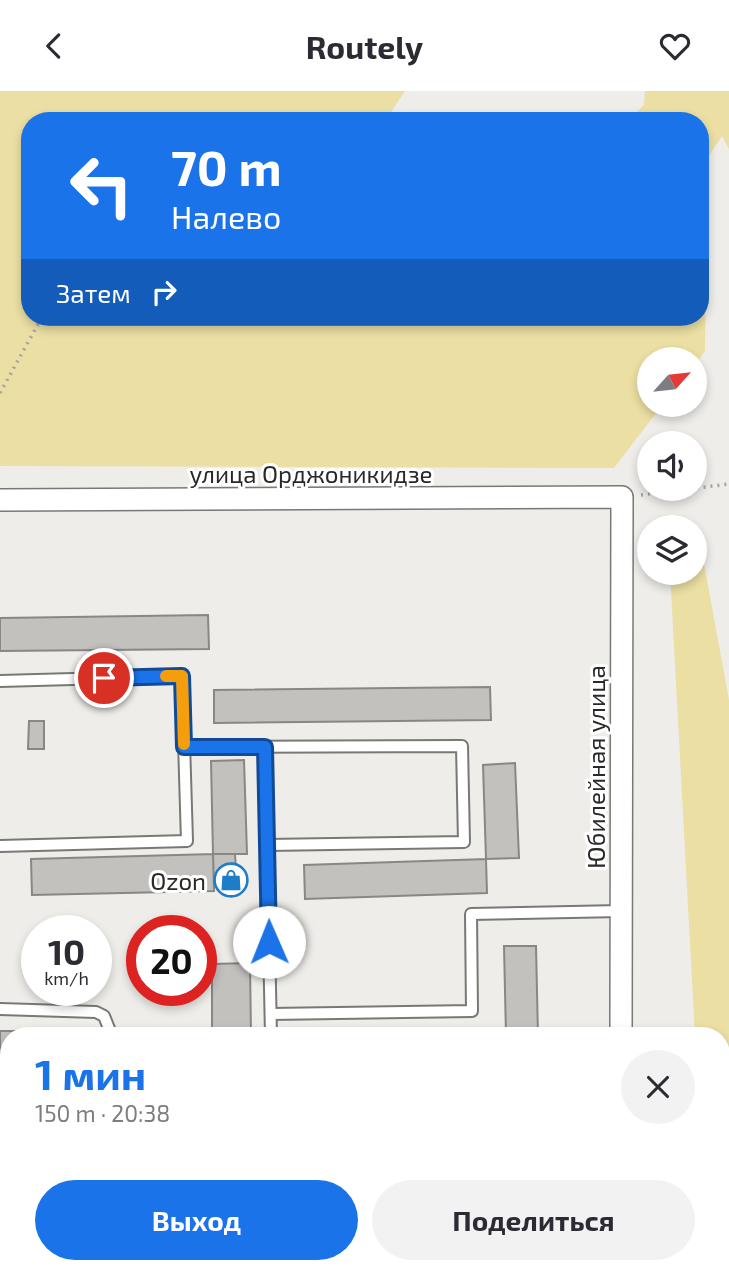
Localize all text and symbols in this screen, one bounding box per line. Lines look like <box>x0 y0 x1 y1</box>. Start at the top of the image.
icon: back <box>35 27 73 65</box>
text: Routely <box>306 27 423 65</box>
icon: heart <box>656 27 694 65</box>
text: 70 m <box>171 137 282 196</box>
icon: left <box>56 140 147 231</box>
text: Налево <box>171 197 281 235</box>
icon: right <box>145 273 183 311</box>
text: Затем <box>56 277 131 308</box>
north arrow <box>637 347 707 417</box>
map controls <box>637 347 707 585</box>
button: sound <box>637 431 707 501</box>
street label: улица Орджоникидзе <box>190 459 432 489</box>
button: layers <box>637 515 707 585</box>
pin <box>74 648 134 708</box>
icon: arrive <box>85 659 123 697</box>
street label: Юбилейная улица <box>581 665 611 869</box>
shop icon: Ozon <box>212 861 250 899</box>
place label: Ozon <box>150 866 206 895</box>
position arrow <box>232 905 306 979</box>
speed limit sign: 20 <box>126 915 217 1006</box>
text: 10 <box>48 930 85 972</box>
text: km/h <box>44 967 89 989</box>
text: 1 мин <box>35 1048 146 1098</box>
button: close <box>621 1050 695 1124</box>
text: 150 m · 20:38 <box>35 1099 170 1127</box>
button: Выход <box>35 1180 358 1260</box>
button: Поделиться <box>372 1180 695 1260</box>

